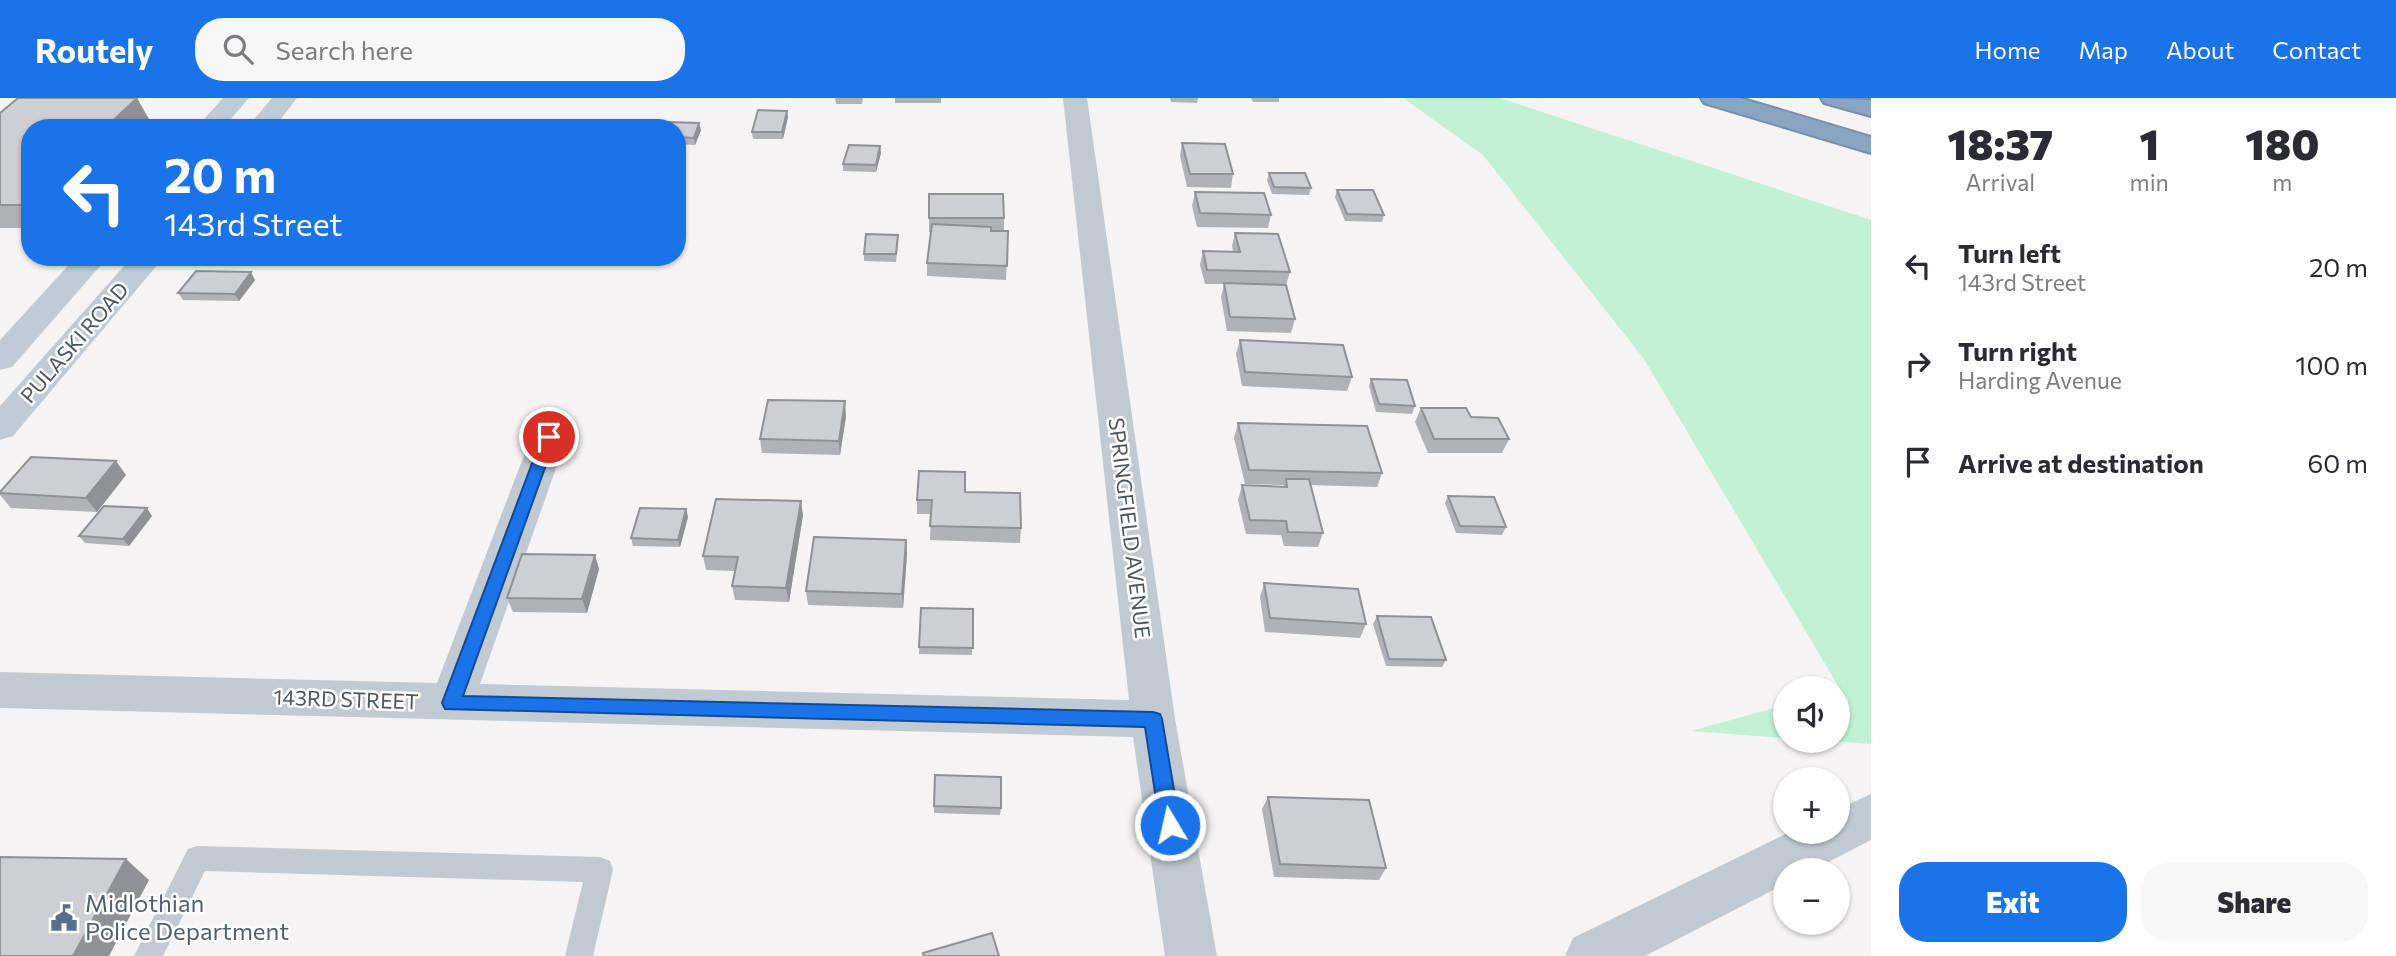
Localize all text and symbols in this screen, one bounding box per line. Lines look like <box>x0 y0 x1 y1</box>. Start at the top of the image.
search box <box>195 18 685 81</box>
text: Routely <box>35 29 153 70</box>
icon: search <box>219 30 257 68</box>
text: Search here <box>275 34 413 65</box>
text: Home <box>1975 35 2041 64</box>
text: Map <box>2079 35 2128 64</box>
text: About <box>2166 35 2234 64</box>
text: Contact <box>2272 35 2361 64</box>
text: 18:37 <box>1948 117 2053 169</box>
text: 1 <box>2139 117 2159 169</box>
text: 180 <box>2245 117 2319 169</box>
text: 20 m <box>164 143 276 203</box>
icon: left <box>49 147 140 238</box>
text: Arrival <box>1965 168 2035 196</box>
text: min <box>2130 168 2169 196</box>
text: m <box>2272 168 2292 196</box>
text: 143rd Street <box>164 203 342 243</box>
text: Turn left <box>1958 237 2061 268</box>
icon: left <box>1899 247 1937 285</box>
text: 20 m <box>2309 251 2368 282</box>
text: 143rd Street <box>1958 268 2086 296</box>
street label: PULASKI ROAD <box>15 277 133 407</box>
text: Turn right <box>1958 335 2077 366</box>
icon: right <box>1899 345 1937 383</box>
text: 100 m <box>2295 349 2368 380</box>
text: Harding Avenue <box>1958 366 2122 394</box>
pin <box>519 407 579 467</box>
street label: SPRINGFIELD AVENUE <box>1105 416 1156 640</box>
icon: arrive <box>530 418 568 456</box>
icon: arrive <box>1899 443 1937 481</box>
text: Arrive at destination <box>1958 447 2204 478</box>
text: 60 m <box>2308 447 2368 478</box>
map controls <box>1773 676 1850 935</box>
button: sound <box>1773 676 1850 753</box>
street label: 143RD STREET <box>273 683 419 714</box>
button: + <box>1773 767 1850 844</box>
position arrow <box>1133 788 1207 862</box>
button: − <box>1773 858 1850 935</box>
button: Exit <box>1899 862 2127 942</box>
button: Share <box>2141 862 2368 942</box>
place label: Midlothian Police Department <box>85 888 289 945</box>
public building icon: Midlothian Police Department <box>49 903 79 933</box>

